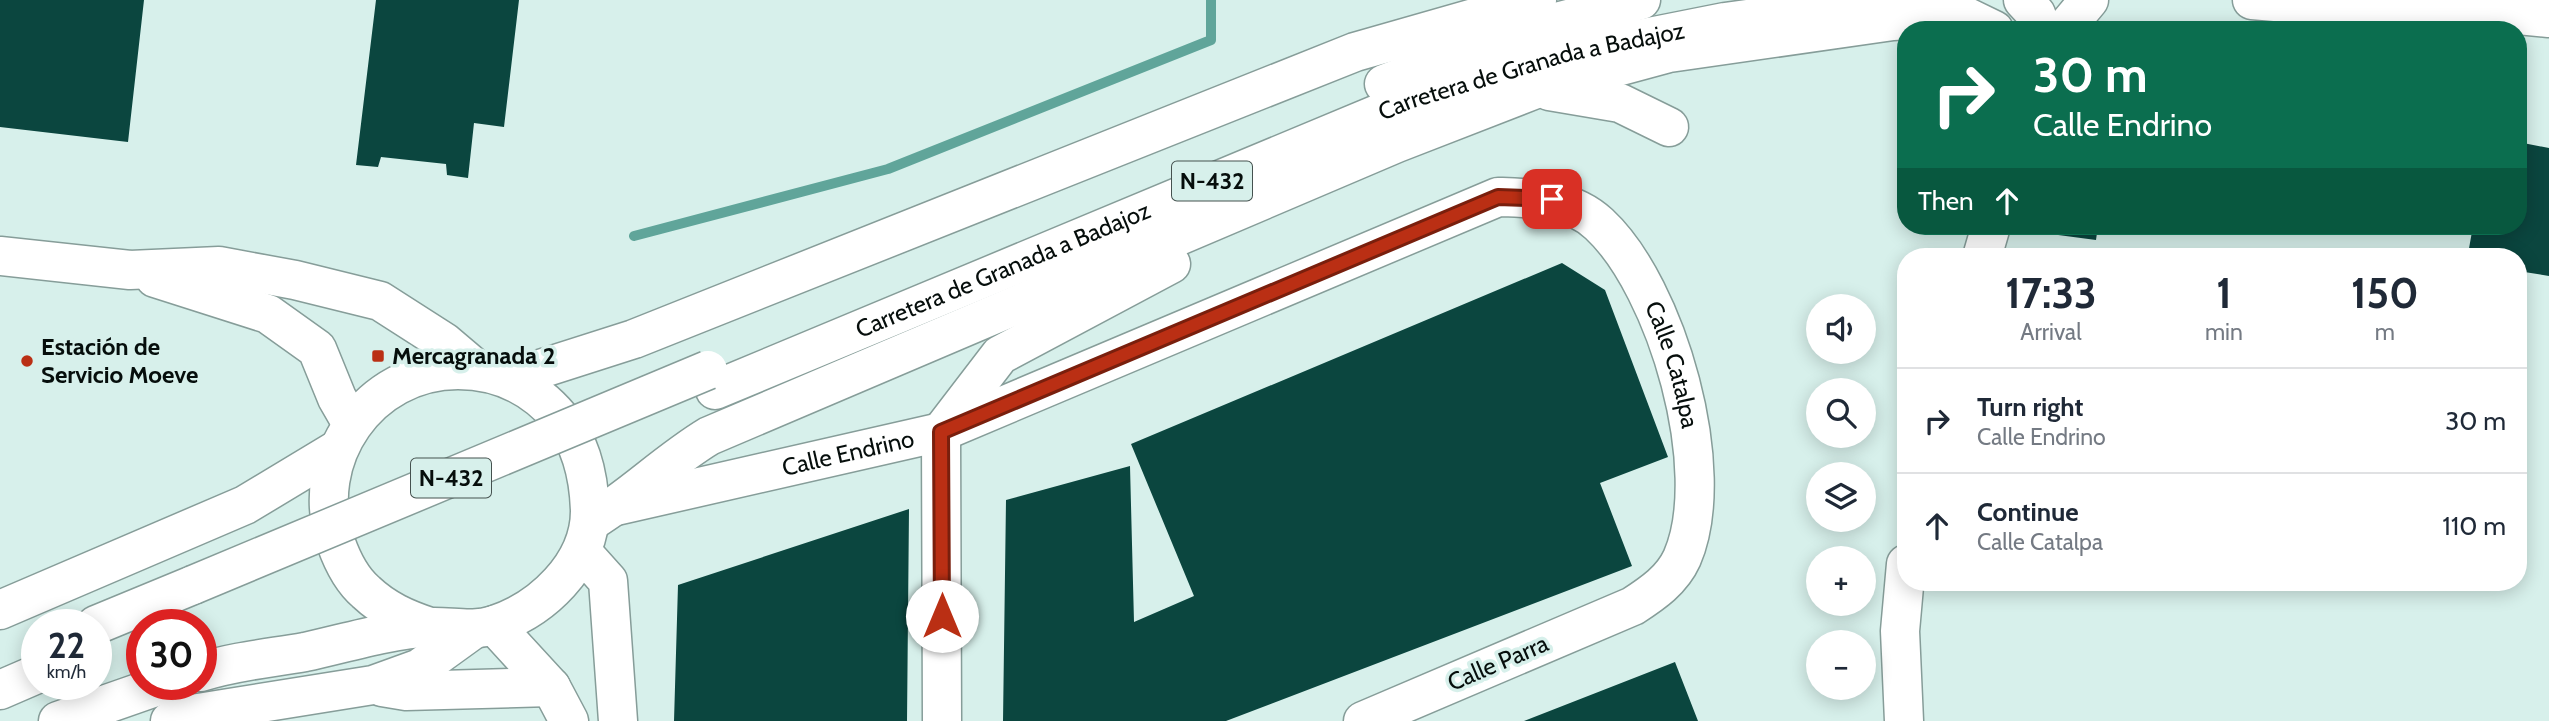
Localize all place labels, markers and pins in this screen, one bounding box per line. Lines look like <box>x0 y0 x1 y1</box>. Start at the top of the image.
pin <box>1522 169 1582 229</box>
place label: Estación de Servicio Moeve <box>41 332 198 389</box>
place label: Mercagranada 2 <box>392 341 555 370</box>
marker: Mercagranada 2 <box>370 348 386 364</box>
marker: Estación de Servicio Moeve <box>19 353 35 369</box>

